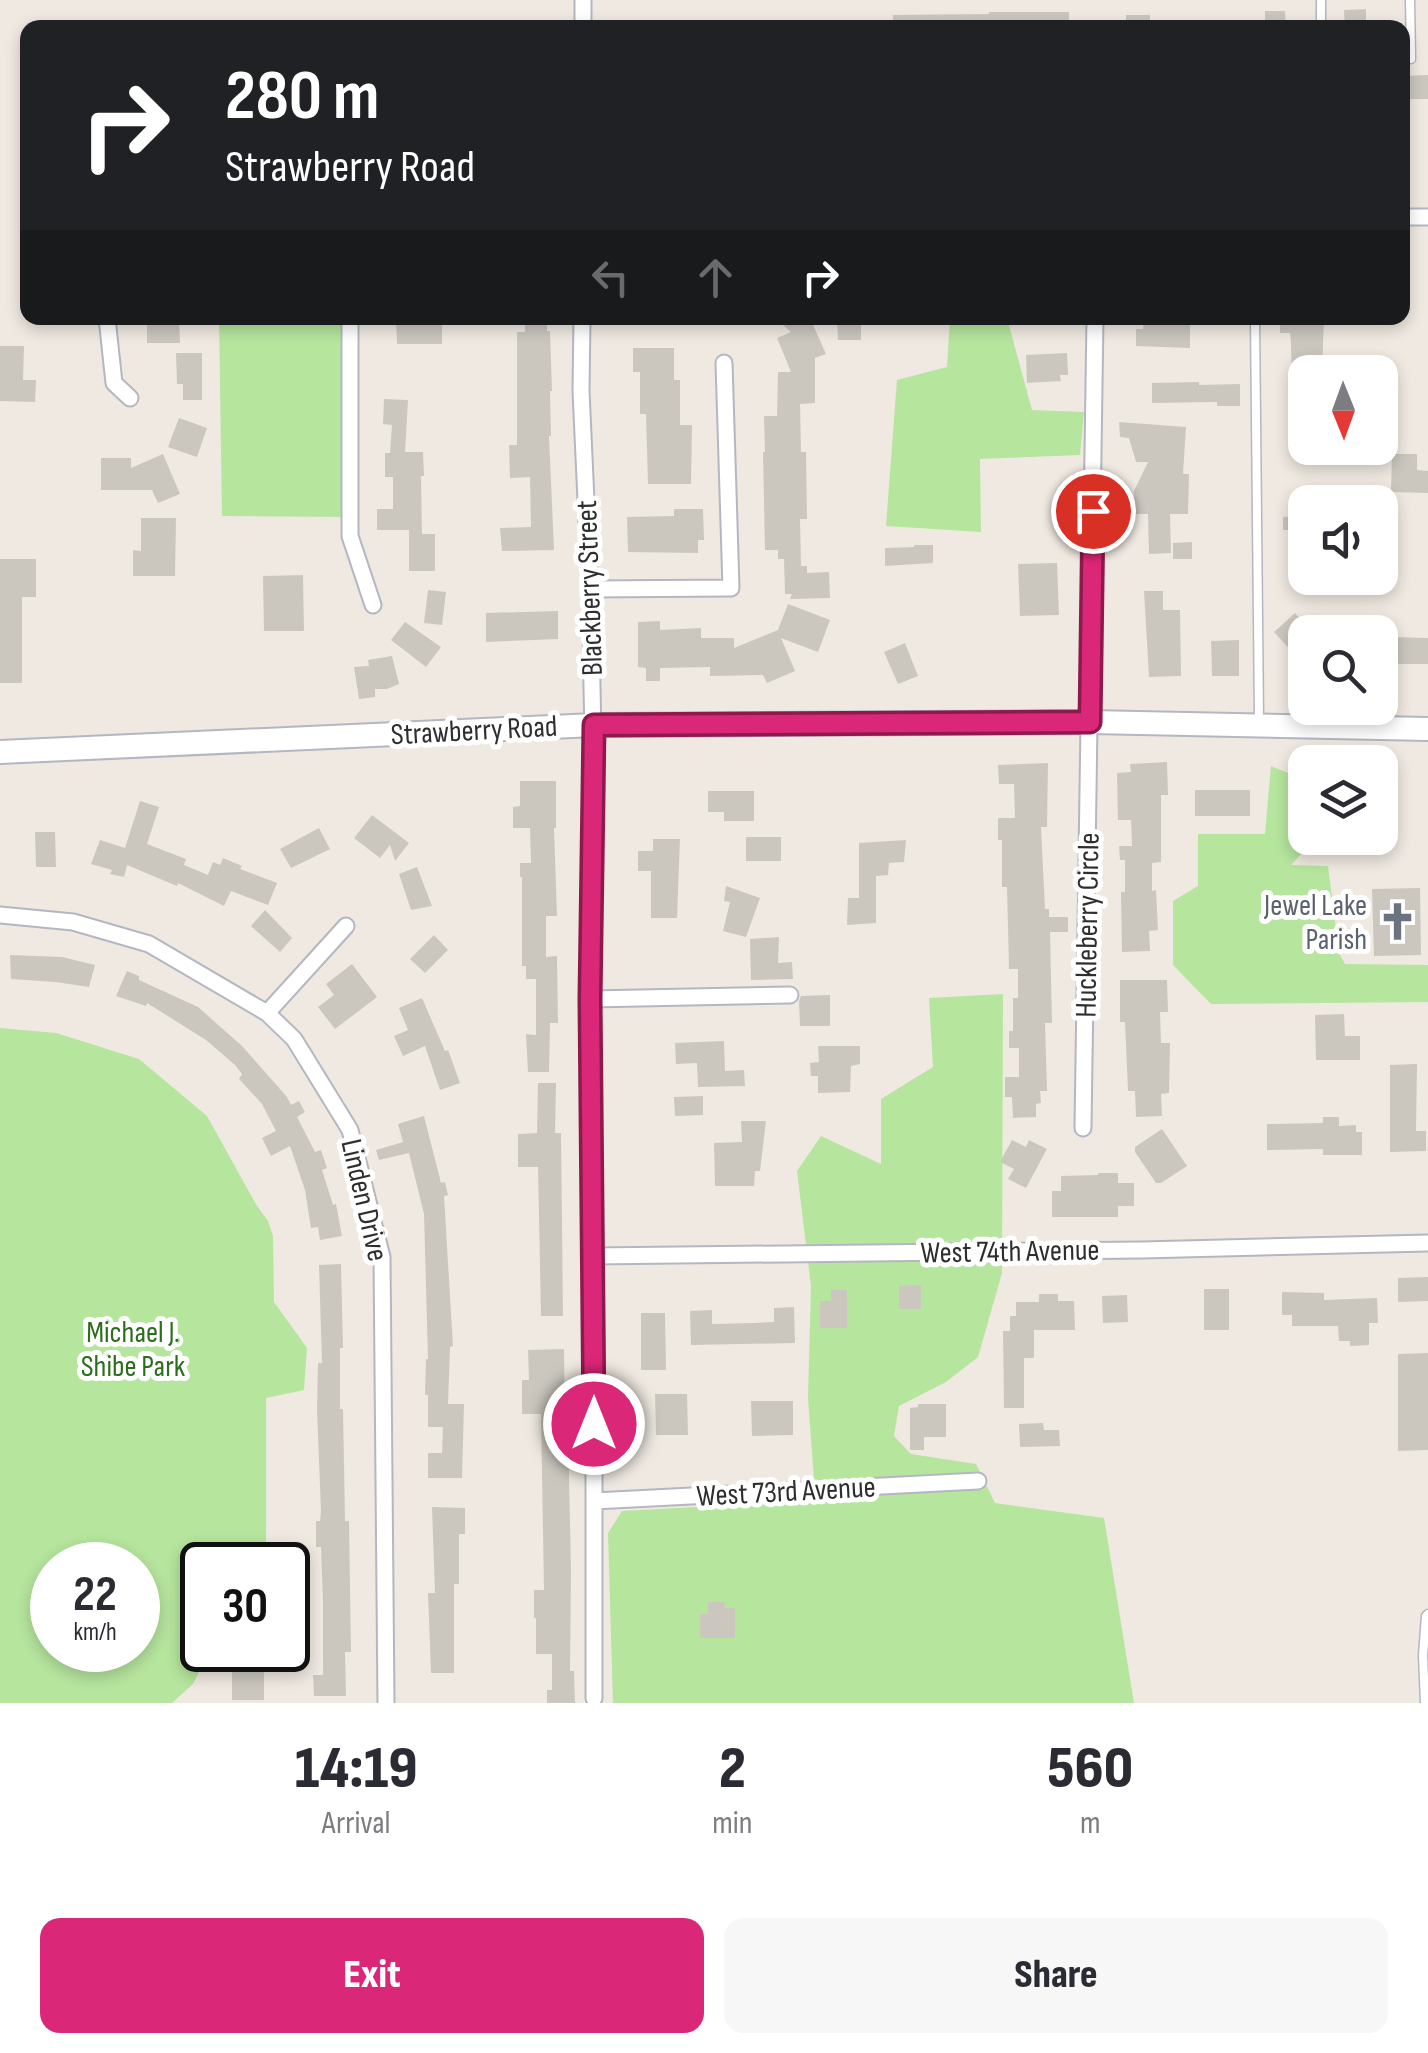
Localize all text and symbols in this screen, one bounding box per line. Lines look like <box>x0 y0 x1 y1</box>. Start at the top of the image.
text: 280 m <box>225 55 379 139</box>
icon: right <box>60 60 190 190</box>
text: Strawberry Road <box>225 140 475 195</box>
icon: left <box>583 250 638 305</box>
icon: ahead <box>688 250 743 305</box>
icon: right <box>793 250 848 305</box>
north arrow <box>1288 355 1398 465</box>
map controls <box>1288 355 1398 855</box>
pin <box>1051 469 1136 554</box>
icon: arrive <box>1066 484 1121 539</box>
button: sound <box>1288 485 1398 595</box>
street label: Blackberry Street <box>569 500 611 676</box>
button: search <box>1288 615 1398 725</box>
street label: Strawberry Road <box>390 709 558 753</box>
button: layers <box>1288 745 1398 855</box>
street label: Huckleberry Circle <box>1068 832 1108 1018</box>
place label: Jewel Lake Parish <box>1263 888 1367 958</box>
church icon: Jewel Lake Parish <box>1376 901 1418 943</box>
street label: Linden Drive <box>333 1136 396 1265</box>
street label: West 74th Avenue <box>920 1232 1100 1272</box>
park label: Michael J. Shibe Park <box>81 1315 186 1385</box>
position arrow <box>542 1372 646 1476</box>
street label: West 73rd Avenue <box>696 1469 876 1515</box>
speed limit sign: 30 <box>180 1542 310 1672</box>
text: 22 <box>73 1565 117 1625</box>
text: km/h <box>73 1617 117 1648</box>
text: 14:19 <box>295 1733 418 1805</box>
text: 2 <box>719 1733 746 1805</box>
text: 560 <box>1047 1733 1133 1805</box>
text: Arrival <box>322 1804 391 1843</box>
text: min <box>712 1804 753 1843</box>
text: m <box>1080 1804 1101 1843</box>
button: Exit <box>40 1918 704 2033</box>
button: Share <box>724 1918 1388 2033</box>

